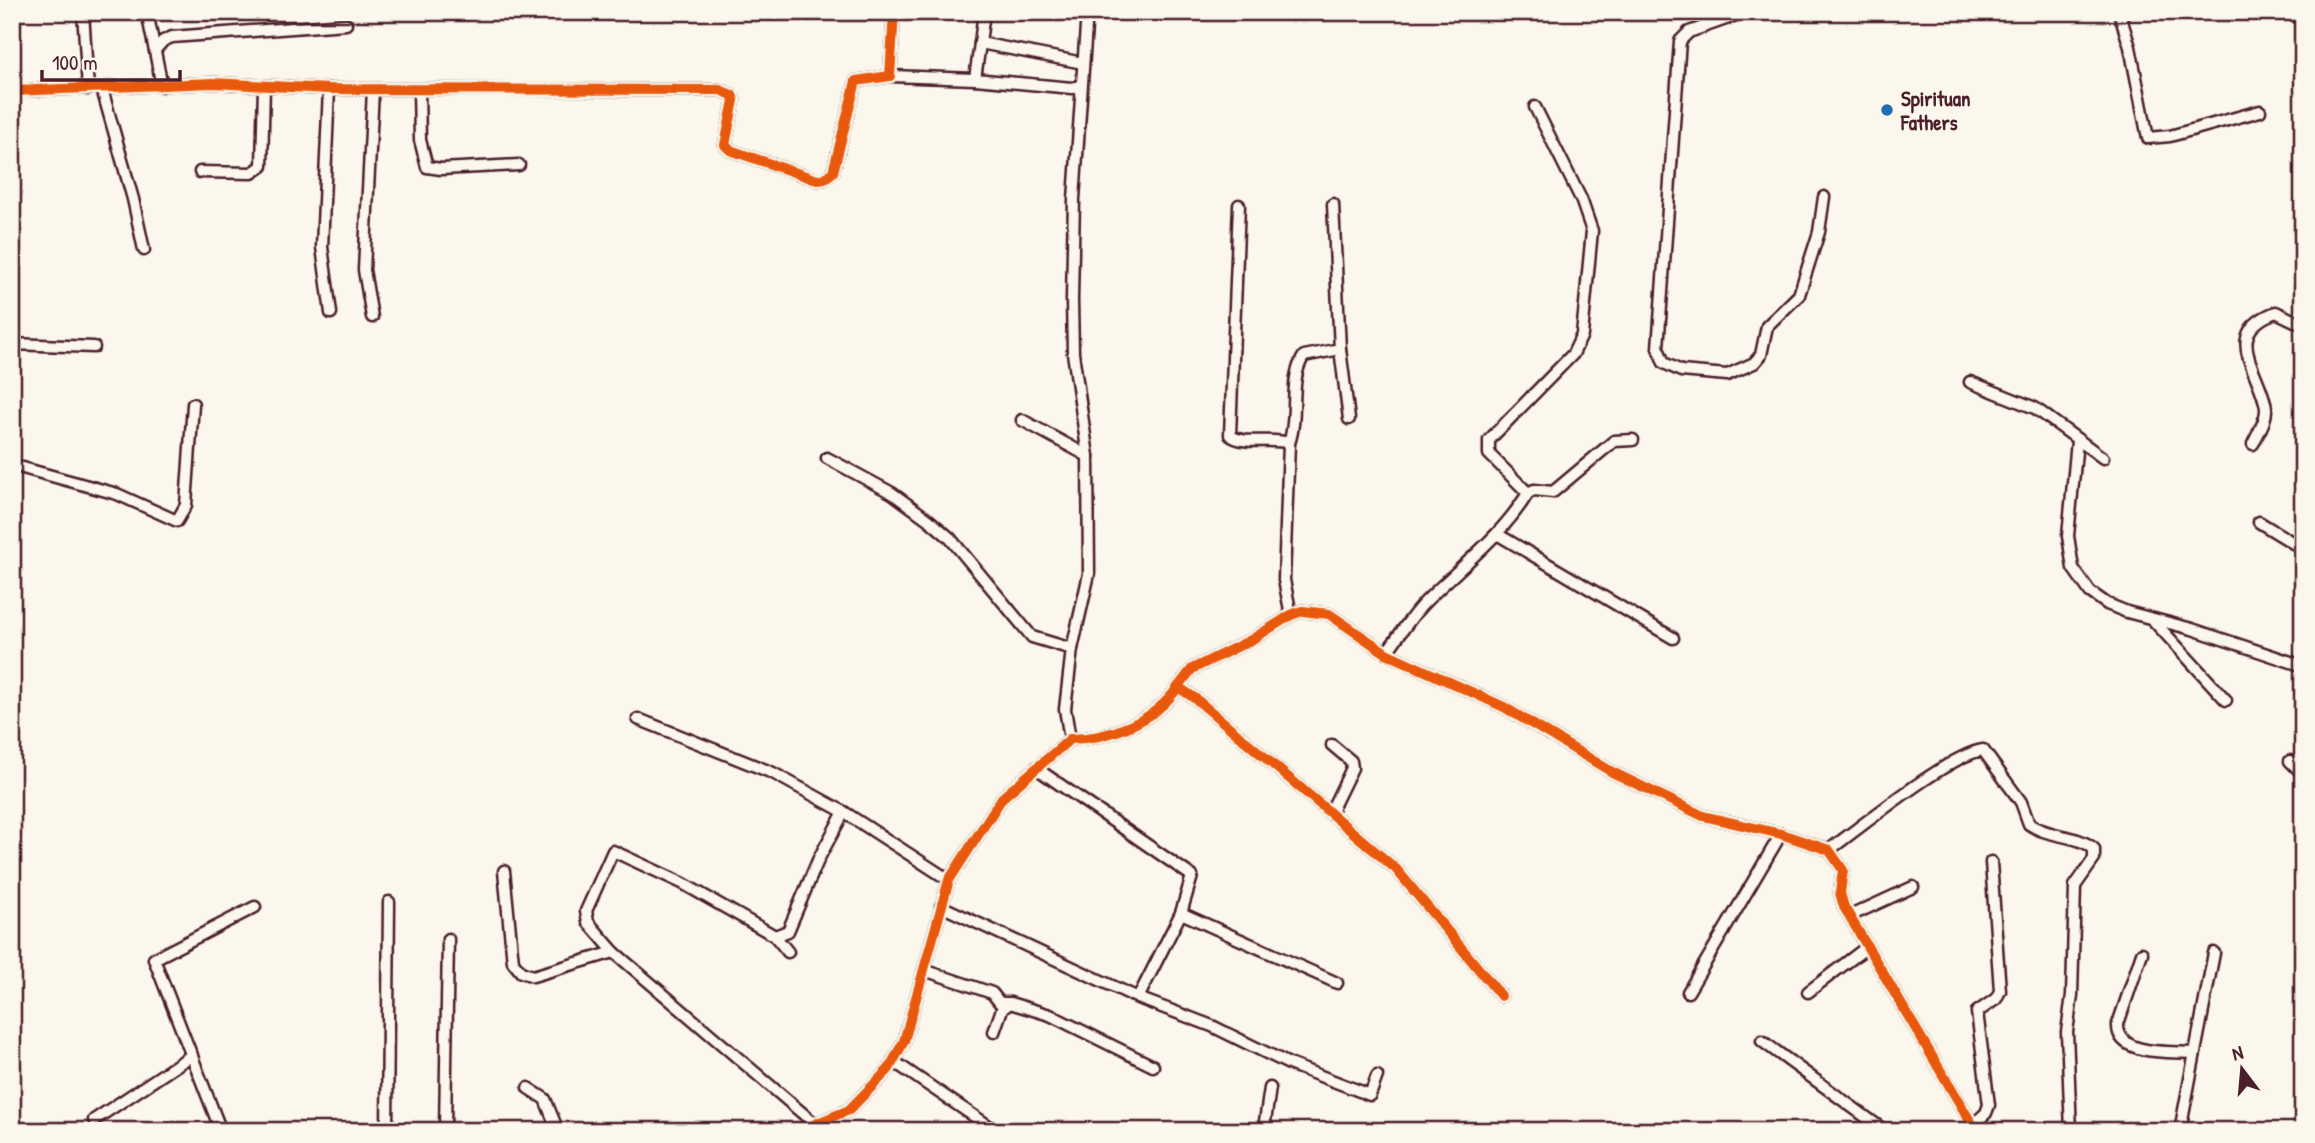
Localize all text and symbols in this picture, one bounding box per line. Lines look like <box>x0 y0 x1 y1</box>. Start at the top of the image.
scale bar <box>42 38 180 82</box>
text: 100 m <box>52 48 98 77</box>
place label: Spirituan Fathers <box>1900 84 1970 137</box>
marker: Spirituan Fathers <box>1879 102 1895 118</box>
north arrow <box>2206 1034 2276 1104</box>
text: N <box>2229 1039 2246 1067</box>

